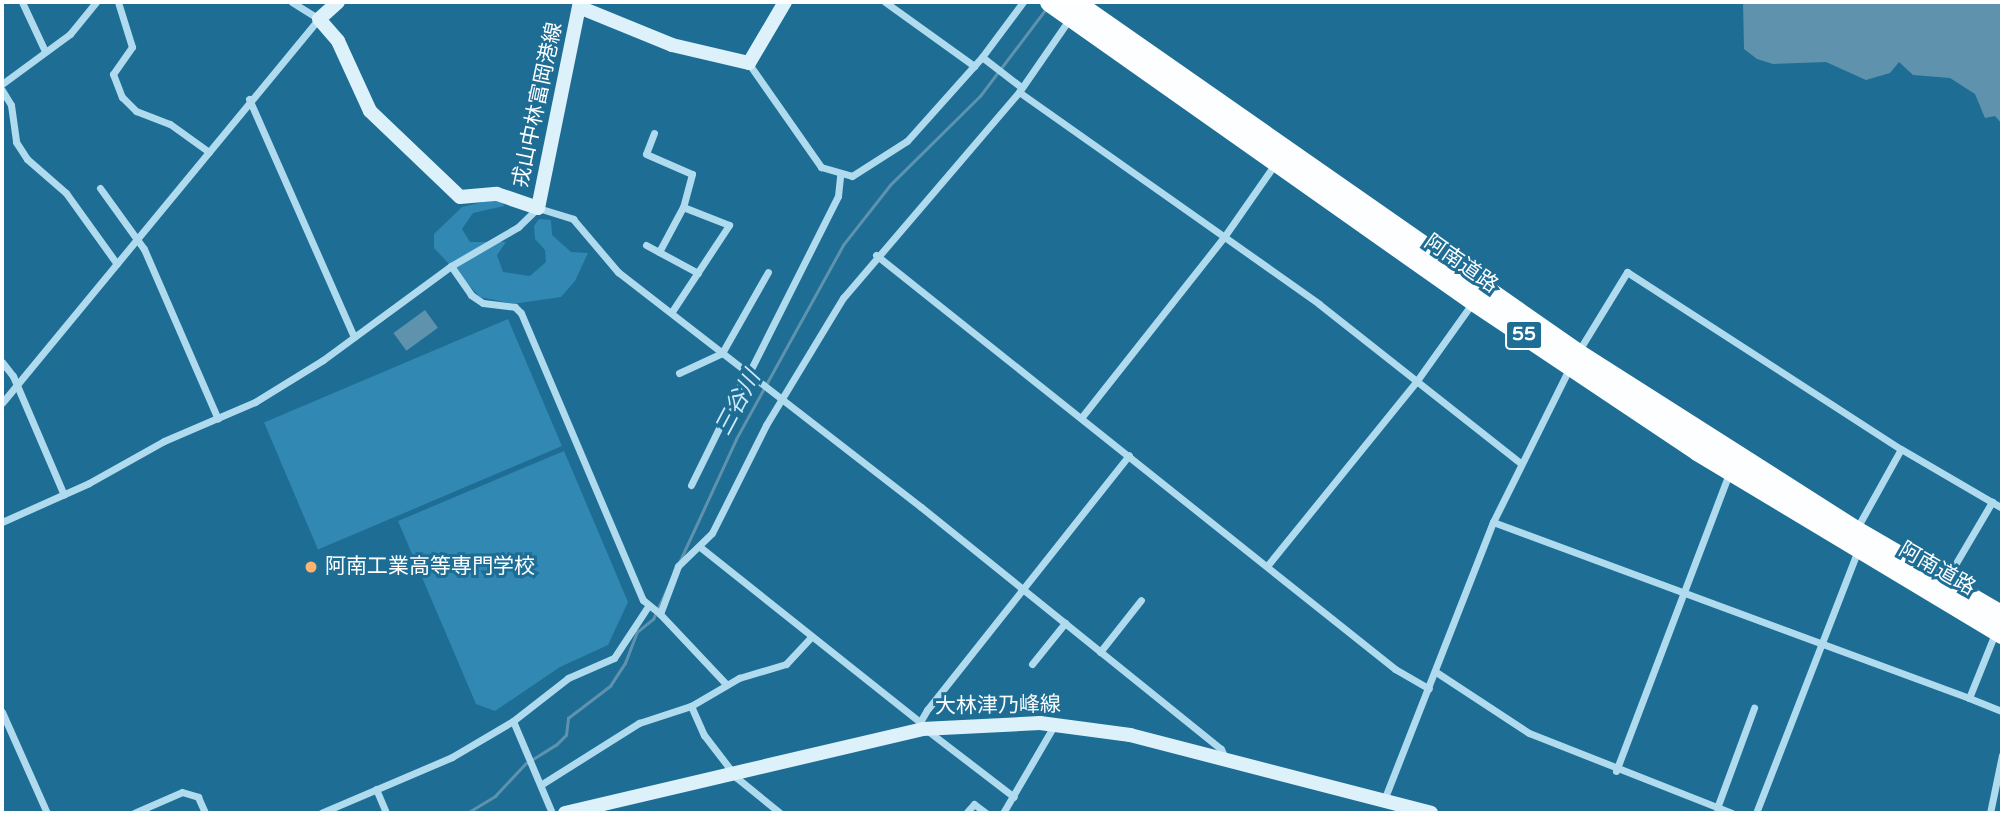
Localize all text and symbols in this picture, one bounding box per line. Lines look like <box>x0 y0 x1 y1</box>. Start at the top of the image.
street label: 戎山中林富岡港線 <box>508 20 568 190</box>
street label: 阿南道路 <box>1419 230 1503 298</box>
road number: 55 <box>1505 320 1543 350</box>
water label: 三谷川 <box>710 366 766 440</box>
street label: 阿南道路 <box>1894 537 1980 601</box>
place label: 阿南工業高等専門学校 <box>325 554 535 580</box>
marker: 阿南工業高等専門学校 <box>303 559 319 575</box>
street label: 大林津乃峰線 <box>935 692 1061 720</box>

